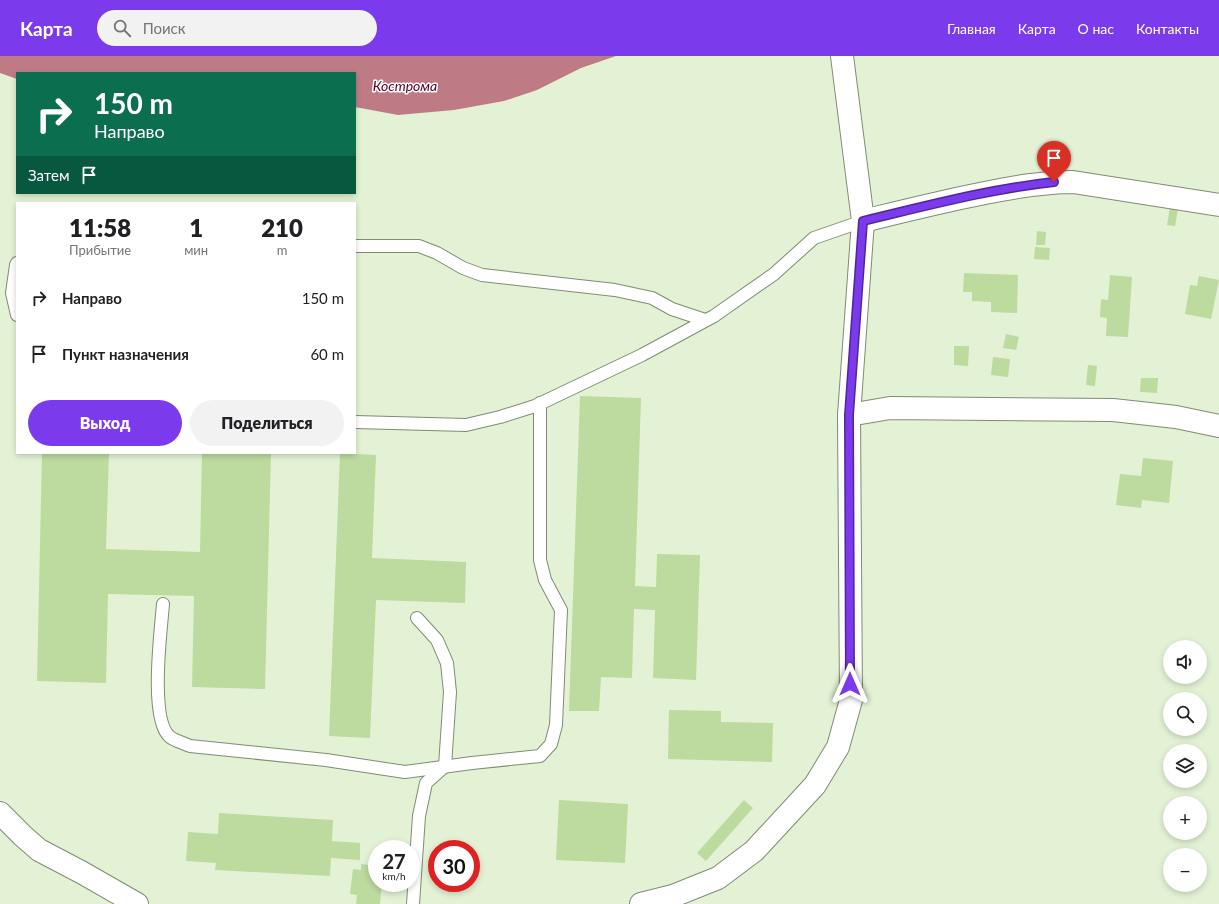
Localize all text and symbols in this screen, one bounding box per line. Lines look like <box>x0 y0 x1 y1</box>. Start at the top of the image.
search box <box>97 10 377 46</box>
text: Карта <box>20 17 73 40</box>
icon: search <box>111 17 133 39</box>
text: Поиск <box>143 19 186 37</box>
text: Главная <box>947 20 996 37</box>
text: Карта <box>1018 20 1056 37</box>
text: О нас <box>1078 20 1114 37</box>
text: Контакты <box>1136 20 1199 37</box>
water label: Кострома <box>373 77 437 94</box>
text: 150 m <box>94 86 173 120</box>
icon: right <box>28 88 80 140</box>
text: Направо <box>94 120 165 142</box>
pin <box>1037 141 1071 182</box>
icon: arrive <box>1043 147 1065 169</box>
icon: arrive <box>78 164 100 186</box>
text: Затем <box>28 166 70 184</box>
text: 11:58 <box>69 213 131 242</box>
text: 1 <box>189 213 203 242</box>
text: 210 <box>261 213 303 242</box>
text: Прибытие <box>69 242 131 258</box>
text: мин <box>184 242 208 258</box>
text: m <box>277 242 287 258</box>
icon: right <box>28 287 50 309</box>
text: Направо <box>62 289 122 307</box>
text: 150 m <box>302 289 344 307</box>
icon: arrive <box>28 343 50 365</box>
text: Пункт назначения <box>62 345 189 363</box>
text: 60 m <box>310 345 344 363</box>
button: Выход <box>28 400 182 446</box>
button: Поделиться <box>190 400 344 446</box>
map controls <box>1163 640 1207 892</box>
button: sound <box>1163 640 1207 684</box>
position arrow <box>829 663 871 705</box>
button: search <box>1163 692 1207 736</box>
button: layers <box>1163 744 1207 788</box>
button: + <box>1163 796 1207 840</box>
speed limit sign: 30 <box>428 840 480 892</box>
button: − <box>1163 848 1207 892</box>
text: 27 <box>382 849 406 873</box>
text: km/h <box>382 870 406 882</box>

